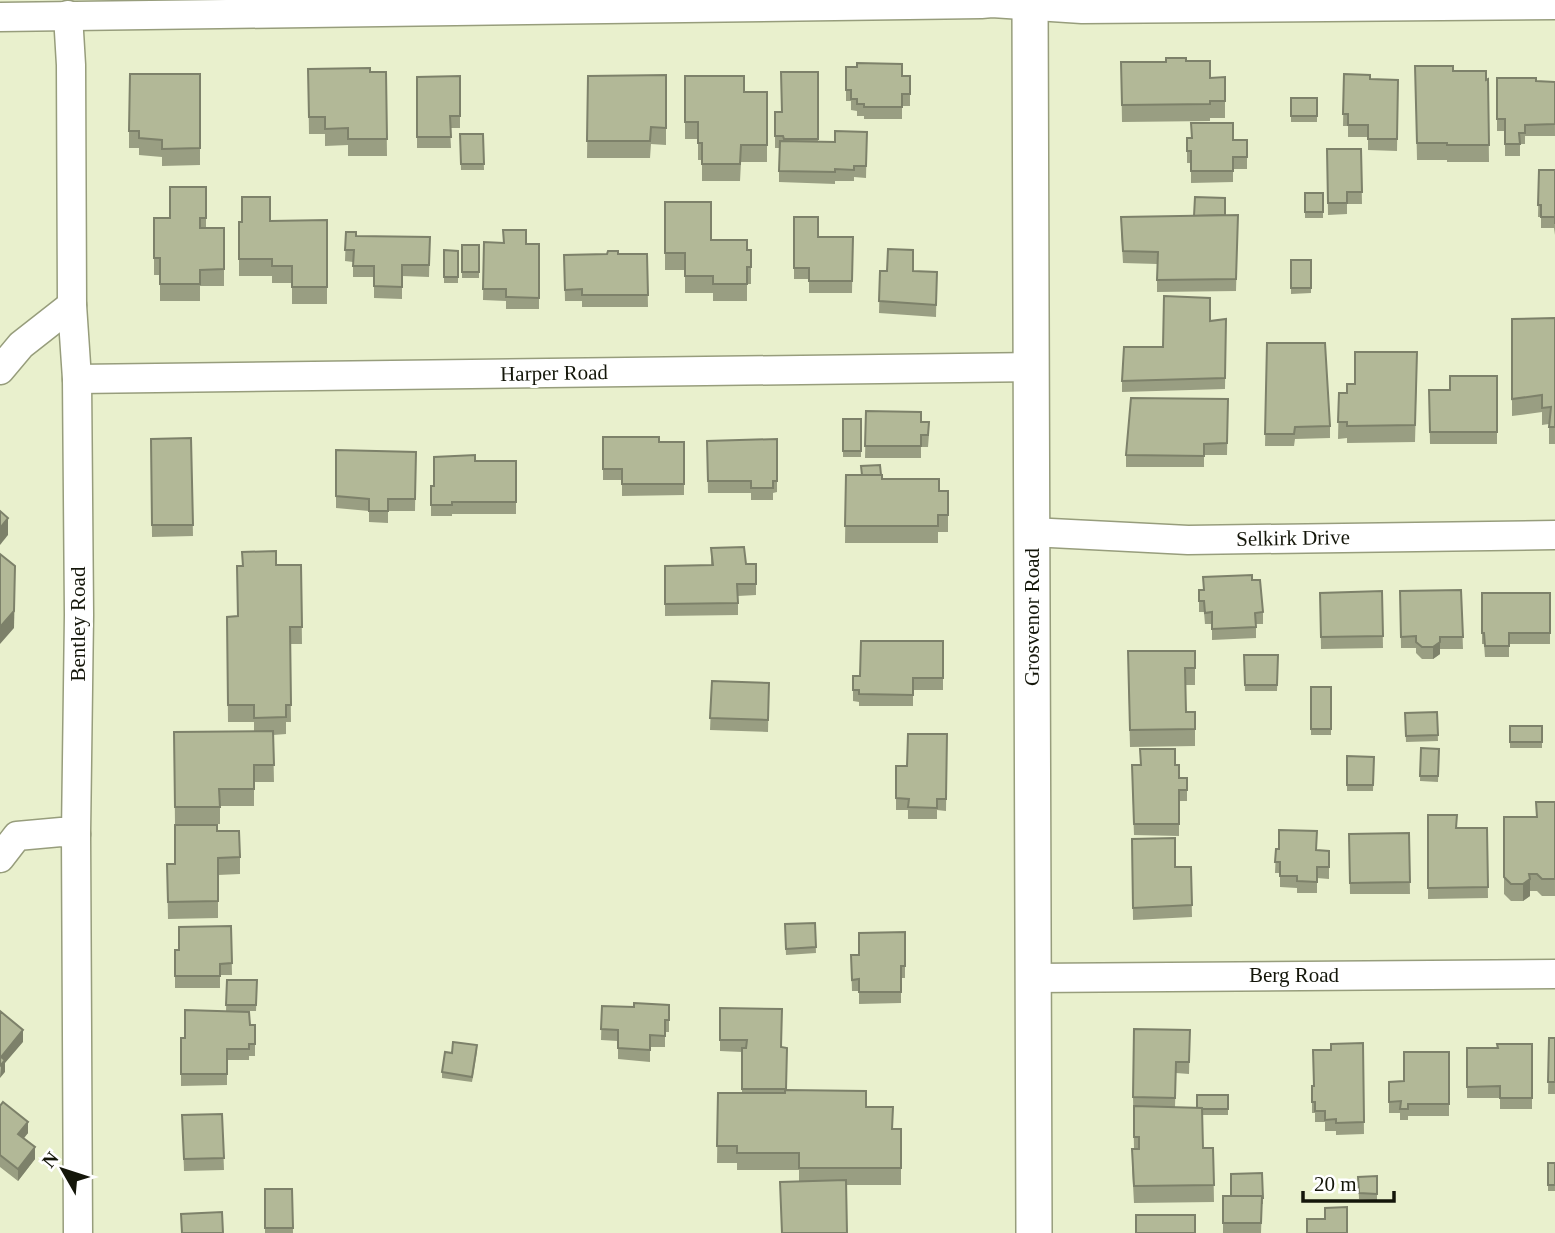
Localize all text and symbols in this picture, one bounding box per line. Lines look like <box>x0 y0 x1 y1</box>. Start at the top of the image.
street label: Harper Road <box>500 360 609 386</box>
street label: Selkirk Drive <box>1236 525 1350 551</box>
street label: Grosvenor Road <box>1020 547 1044 686</box>
street label: Bentley Road <box>66 566 90 681</box>
street label: Berg Road <box>1249 963 1340 987</box>
north arrow <box>28 1135 98 1205</box>
text: N <box>38 1147 63 1172</box>
scale bar <box>1303 1160 1394 1204</box>
text: 20 m <box>1314 1172 1357 1196</box>

